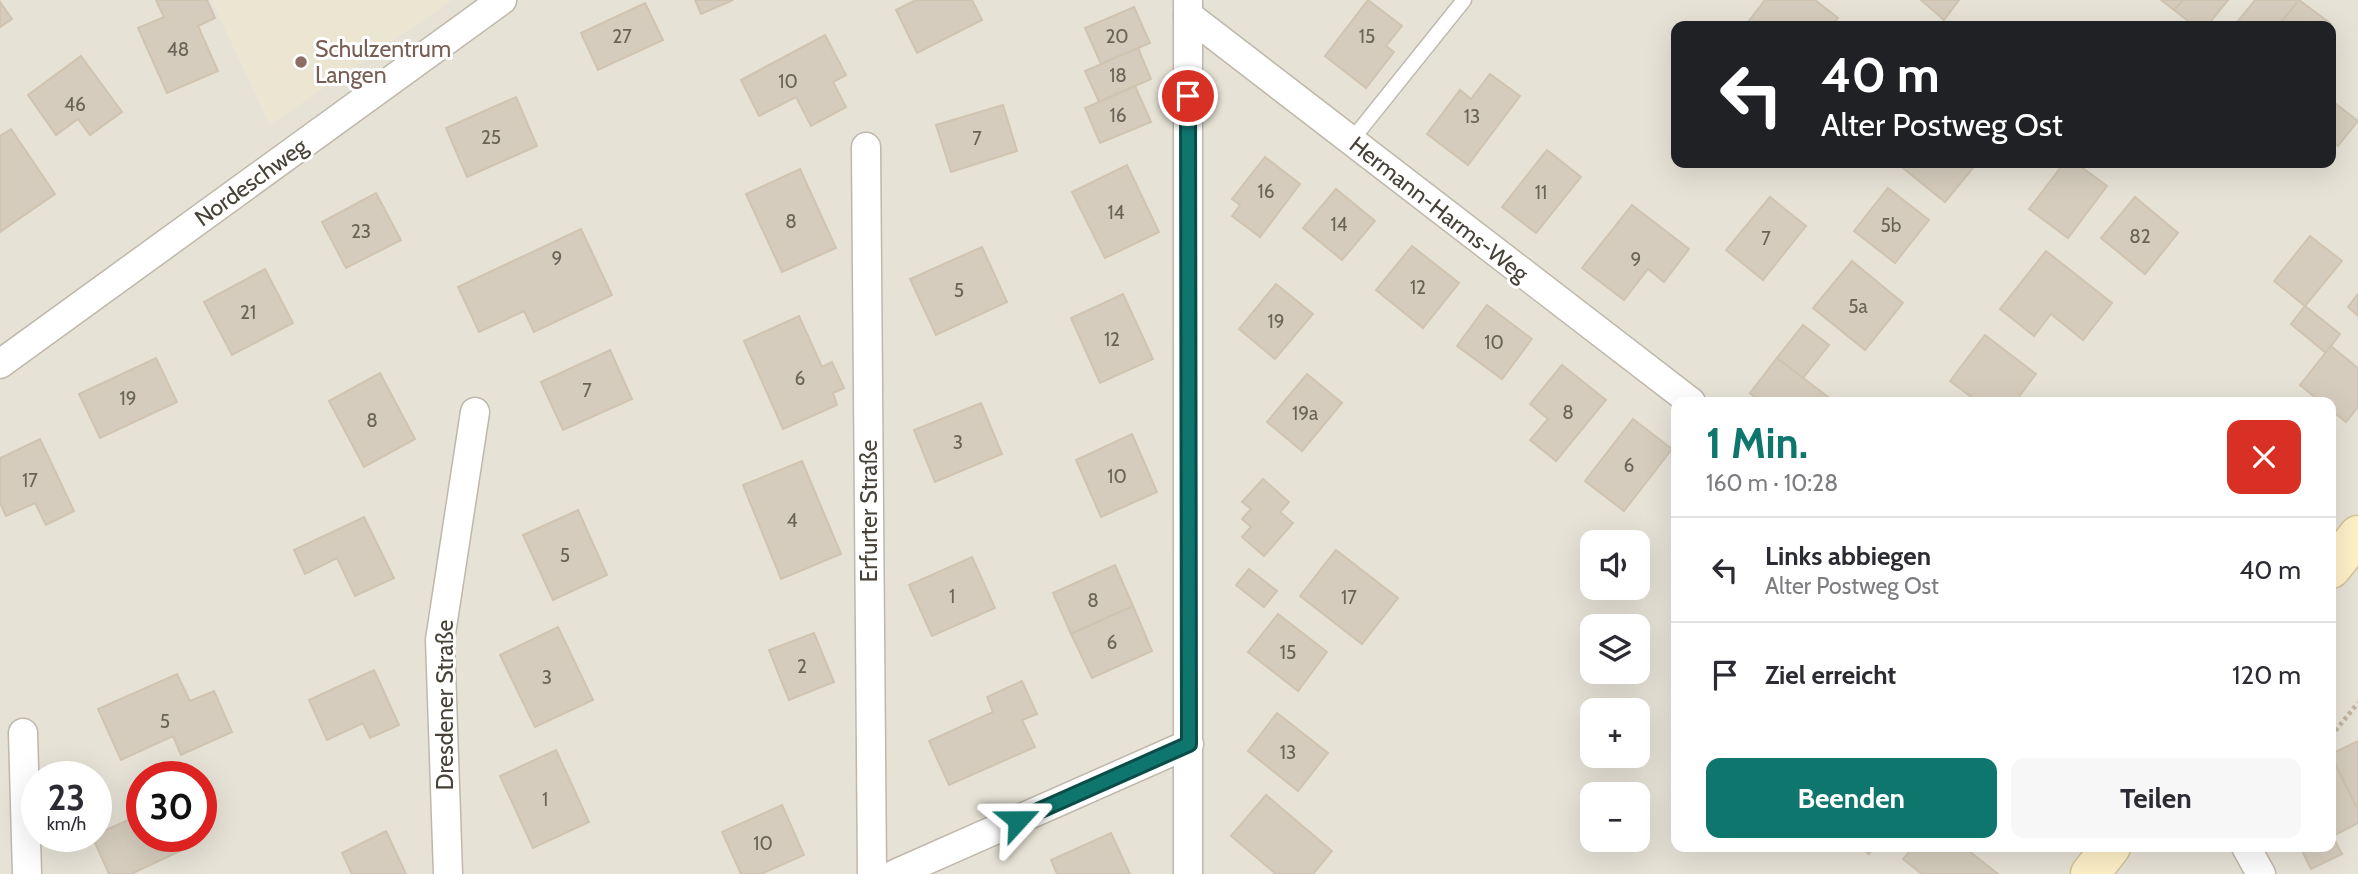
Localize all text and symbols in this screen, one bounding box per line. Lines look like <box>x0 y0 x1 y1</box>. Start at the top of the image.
house number: 27 <box>612 25 632 48</box>
house number: 20 <box>1105 25 1129 48</box>
house number: 15 <box>1359 25 1375 48</box>
place label: Schulzentrum Langen <box>315 35 451 89</box>
house number: 48 <box>167 38 189 61</box>
text: 40 m <box>1821 45 1940 104</box>
icon: left <box>1706 49 1797 140</box>
marker: Schulzentrum Langen <box>293 54 309 70</box>
house number: 18 <box>1109 64 1127 87</box>
pin <box>1158 66 1218 126</box>
house number: 10 <box>778 70 798 93</box>
icon: arrive <box>1169 77 1207 115</box>
house number: 46 <box>64 93 86 116</box>
house number: 16 <box>1110 104 1127 127</box>
house number: 13 <box>1464 105 1480 128</box>
text: Alter Postweg Ost <box>1821 105 2063 144</box>
house number: 25 <box>481 126 501 149</box>
house number: 7 <box>972 127 982 150</box>
street label: Hermann-Harms-Weg <box>1344 130 1534 288</box>
street label: Nordeschweg <box>189 132 313 232</box>
house number: 16 <box>1258 180 1275 203</box>
house number: 11 <box>1535 181 1547 204</box>
house number: 14 <box>1107 201 1125 224</box>
house number: 8 <box>785 210 797 233</box>
house number: 14 <box>1330 213 1348 236</box>
house number: 5b <box>1881 214 1901 237</box>
house number: 23 <box>351 220 371 243</box>
house number: 82 <box>2129 225 2151 248</box>
house number: 7 <box>1761 227 1771 250</box>
house number: 9 <box>552 247 562 270</box>
house number: 9 <box>1631 248 1641 271</box>
house number: 12 <box>1410 276 1426 299</box>
house number: 5 <box>954 279 964 302</box>
house number: 5a <box>1848 295 1868 318</box>
house number: 21 <box>240 301 256 324</box>
house number: 19 <box>1268 310 1285 333</box>
house number: 12 <box>1104 328 1120 351</box>
house number: 10 <box>1484 331 1504 354</box>
house number: 6 <box>795 367 805 390</box>
house number: 7 <box>582 379 592 402</box>
house number: 19 <box>120 387 137 410</box>
house number: 8 <box>1562 401 1574 424</box>
house number: 19a <box>1292 402 1318 425</box>
house number: 8 <box>366 409 378 432</box>
text: 1 Min. <box>1706 417 1808 469</box>
button: close <box>2227 420 2301 494</box>
house number: 3 <box>953 431 963 454</box>
street label: Erfurter Straße <box>855 440 883 582</box>
house number: 6 <box>1624 454 1634 477</box>
house number: 10 <box>1107 465 1127 488</box>
house number: 17 <box>22 469 38 492</box>
text: 160 m · 10:28 <box>1706 469 1838 497</box>
house number: 4 <box>787 509 798 532</box>
map controls <box>1580 530 1650 852</box>
button: sound <box>1580 530 1650 600</box>
text: Links abbiegen <box>1765 540 1931 572</box>
house number: 5 <box>560 544 570 567</box>
icon: left <box>1706 551 1744 589</box>
text: 40 m <box>2239 554 2301 586</box>
text: Alter Postweg Ost <box>1765 572 1939 600</box>
house number: 1 <box>949 585 955 608</box>
house number: 17 <box>1341 586 1357 609</box>
house number: 8 <box>1087 589 1099 612</box>
button: layers <box>1580 614 1650 684</box>
street label: Dresdener Straße <box>431 620 459 790</box>
house number: 6 <box>1107 631 1117 654</box>
house number: 15 <box>1280 641 1296 664</box>
house number: 2 <box>797 655 807 678</box>
icon: arrive <box>1706 656 1744 694</box>
text: Ziel erreicht <box>1765 659 1896 691</box>
text: 120 m <box>2232 659 2301 691</box>
house number: 3 <box>542 666 552 689</box>
button: + <box>1580 698 1650 768</box>
house number: 5 <box>160 710 170 733</box>
house number: 13 <box>1280 741 1296 764</box>
button: Beenden <box>1706 758 1997 838</box>
button: Teilen <box>2011 758 2301 838</box>
speed limit sign: 30 <box>126 761 217 852</box>
text: 23 <box>48 776 85 819</box>
button: − <box>1580 782 1650 852</box>
position arrow <box>981 783 1055 857</box>
house number: 1 <box>542 788 548 811</box>
text: km/h <box>47 813 86 835</box>
house number: 10 <box>753 832 773 855</box>

